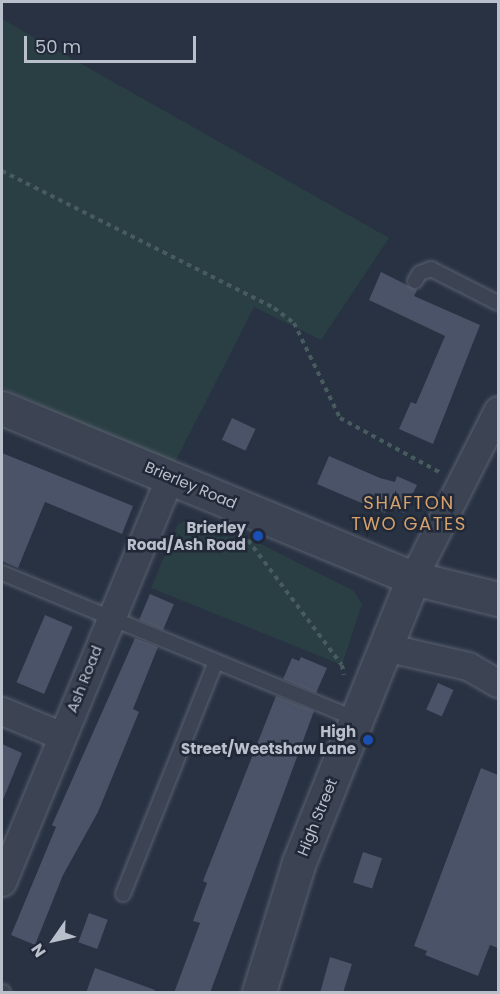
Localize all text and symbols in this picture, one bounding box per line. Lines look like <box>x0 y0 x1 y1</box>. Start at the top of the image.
scale bar <box>27 24 200 62</box>
text: 50 m <box>35 34 81 59</box>
street label: Brierley Road <box>142 458 240 512</box>
district label: SHAFTON TWO GATES <box>351 493 467 536</box>
place label: Brierley Road/Ash Road <box>127 518 246 553</box>
marker: Brierley Road/Ash Road <box>251 529 265 543</box>
street label: Ash Road <box>62 643 106 715</box>
place label: High Street/Weetshaw Lane <box>181 722 356 757</box>
marker: High Street/Weetshaw Lane <box>361 733 375 747</box>
street label: High Street <box>293 776 341 858</box>
north arrow <box>24 910 84 970</box>
text: N <box>26 939 52 962</box>

